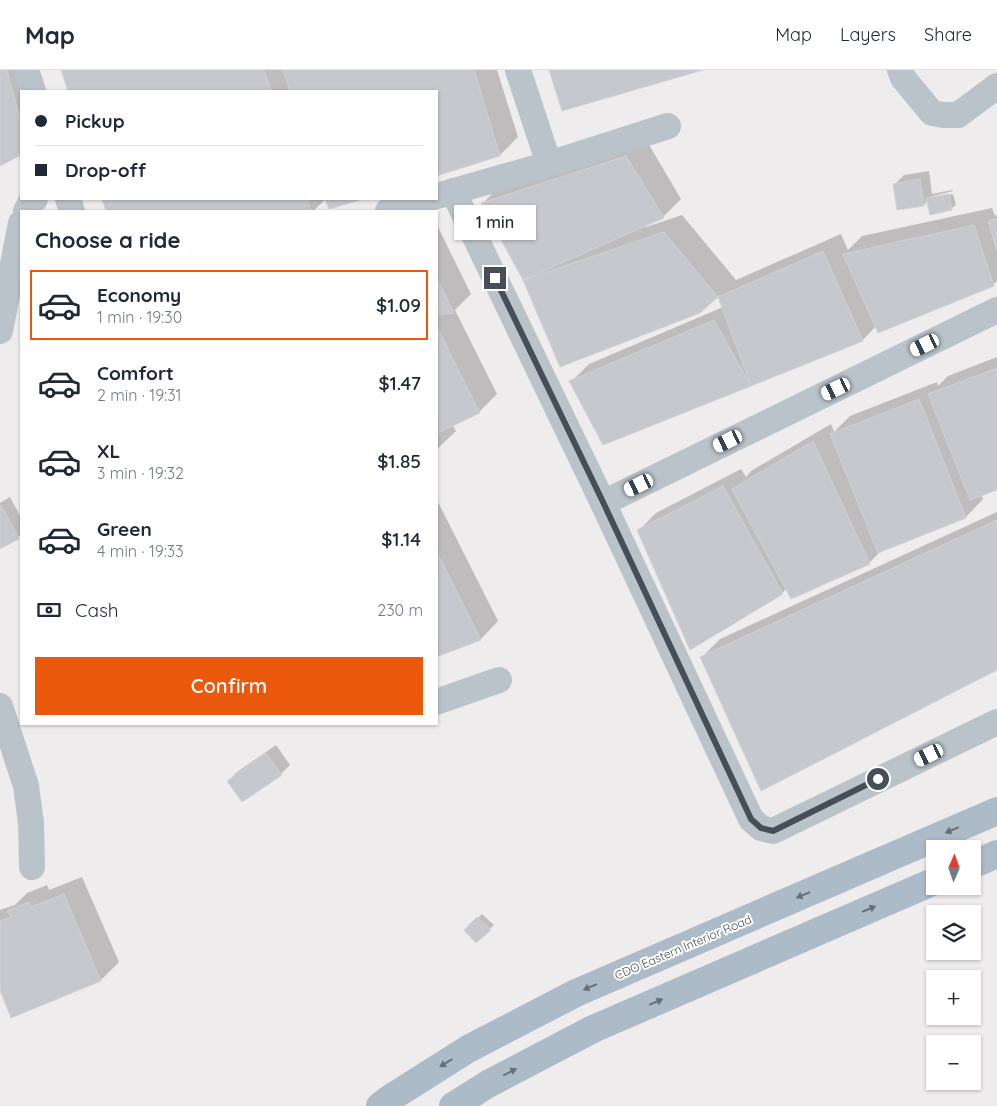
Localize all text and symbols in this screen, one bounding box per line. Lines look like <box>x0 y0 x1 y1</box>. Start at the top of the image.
text: Map <box>25 20 75 50</box>
text: Map <box>775 23 812 46</box>
text: Layers <box>840 23 896 46</box>
text: Share <box>924 23 972 46</box>
text: Pickup <box>65 109 125 133</box>
text: Drop-off <box>65 158 146 182</box>
callout: 1 min <box>454 206 536 240</box>
text: 1 min <box>476 212 514 232</box>
text: Choose a ride <box>35 226 180 254</box>
route end <box>484 267 506 289</box>
icon: car <box>37 283 82 328</box>
text: Economy <box>97 283 181 307</box>
text: $1.09 <box>376 293 421 317</box>
text: 1 min · 19:30 <box>97 307 182 327</box>
car <box>908 332 941 358</box>
icon: car <box>37 361 82 406</box>
text: Comfort <box>97 361 174 385</box>
text: $1.47 <box>378 371 421 395</box>
car <box>819 376 852 402</box>
text: 2 min · 19:31 <box>97 385 182 405</box>
car <box>711 428 744 454</box>
icon: car <box>37 439 82 484</box>
text: XL <box>97 439 120 463</box>
text: $1.85 <box>377 449 421 473</box>
text: 3 min · 19:32 <box>97 463 184 483</box>
car <box>622 472 655 498</box>
icon: car <box>37 517 82 562</box>
text: Green <box>97 517 152 541</box>
text: $1.14 <box>381 527 421 551</box>
text: 4 min · 19:33 <box>97 541 184 561</box>
icon: cash <box>35 596 63 624</box>
text: Cash <box>75 598 119 622</box>
text: 230 m <box>377 600 423 620</box>
button: Confirm <box>35 657 423 715</box>
car <box>912 742 945 768</box>
route start <box>867 768 889 790</box>
one-way arrow <box>944 826 959 834</box>
north arrow <box>926 840 981 895</box>
map controls <box>926 840 981 1090</box>
one-way arrow <box>796 891 810 899</box>
one-way arrow <box>862 905 877 913</box>
button: layers <box>926 905 981 960</box>
street label: CDO Eastern Interior Road <box>612 911 754 983</box>
button: + <box>926 970 981 1025</box>
one-way arrow <box>583 984 597 992</box>
one-way arrow <box>649 997 663 1005</box>
button: − <box>926 1035 981 1090</box>
one-way arrow <box>440 1058 453 1067</box>
one-way arrow <box>503 1068 517 1076</box>

